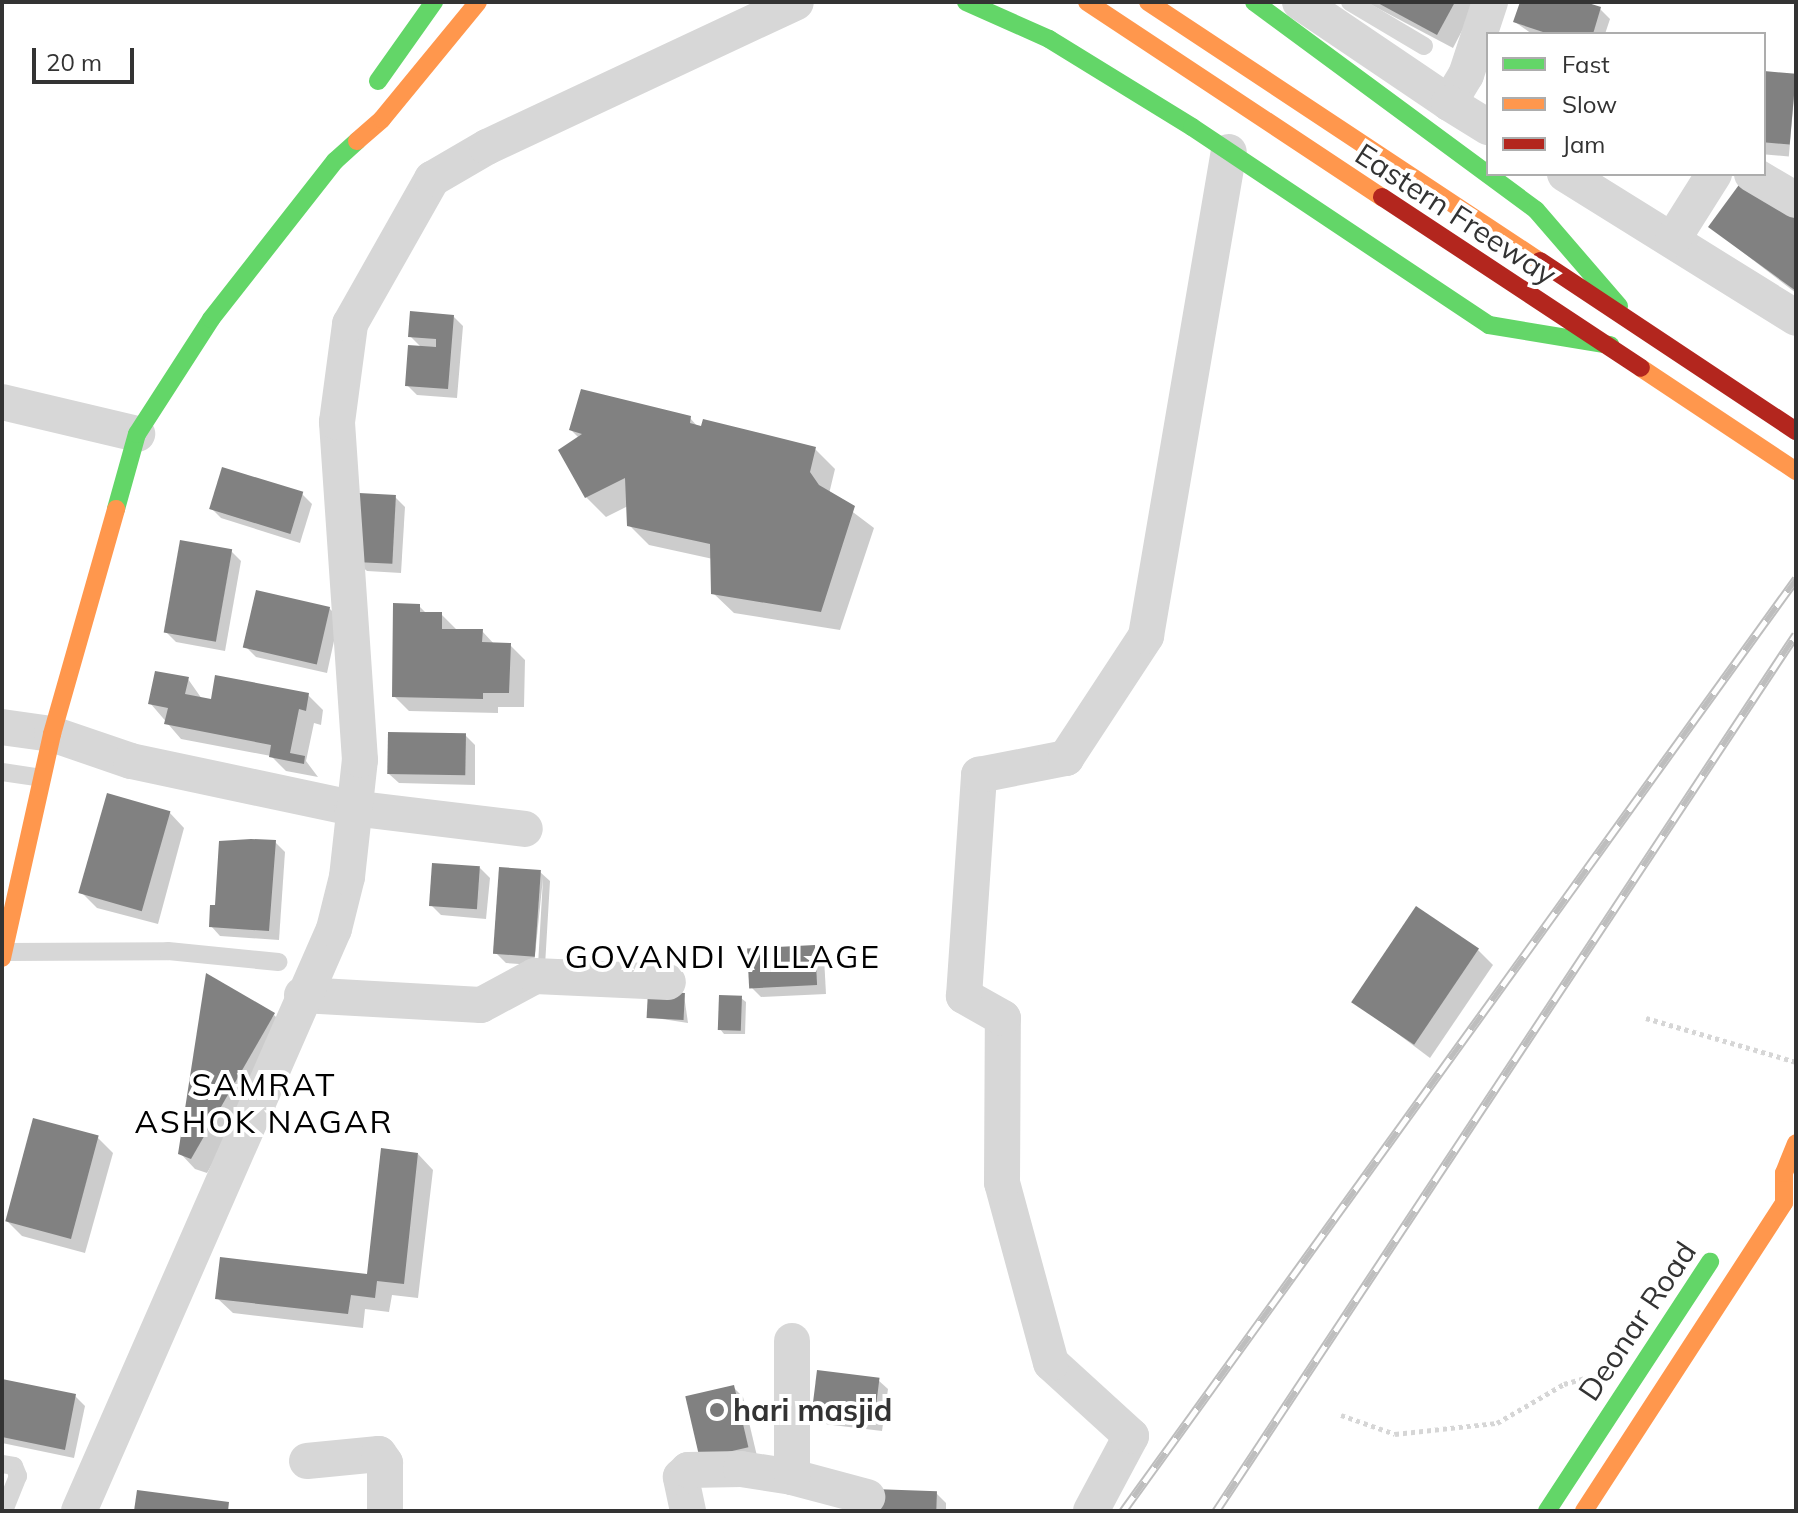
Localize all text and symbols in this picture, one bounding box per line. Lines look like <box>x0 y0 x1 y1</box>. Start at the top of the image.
scale bar <box>36 32 138 82</box>
legend <box>1486 32 1766 176</box>
text: 20 m <box>46 47 102 77</box>
text: Fast <box>1562 49 1610 79</box>
text: Slow <box>1562 89 1617 119</box>
text: Jam <box>1562 129 1605 159</box>
street label: Eastern Freeway <box>1349 136 1563 292</box>
district label: GOVANDI VILLAGE <box>565 937 881 975</box>
district label: SAMRAT ASHOK NAGAR <box>134 1066 394 1141</box>
street label: Deonar Road <box>1571 1235 1703 1407</box>
place label: hari masjid <box>733 1392 892 1428</box>
marker: hari masjid <box>708 1401 726 1419</box>

